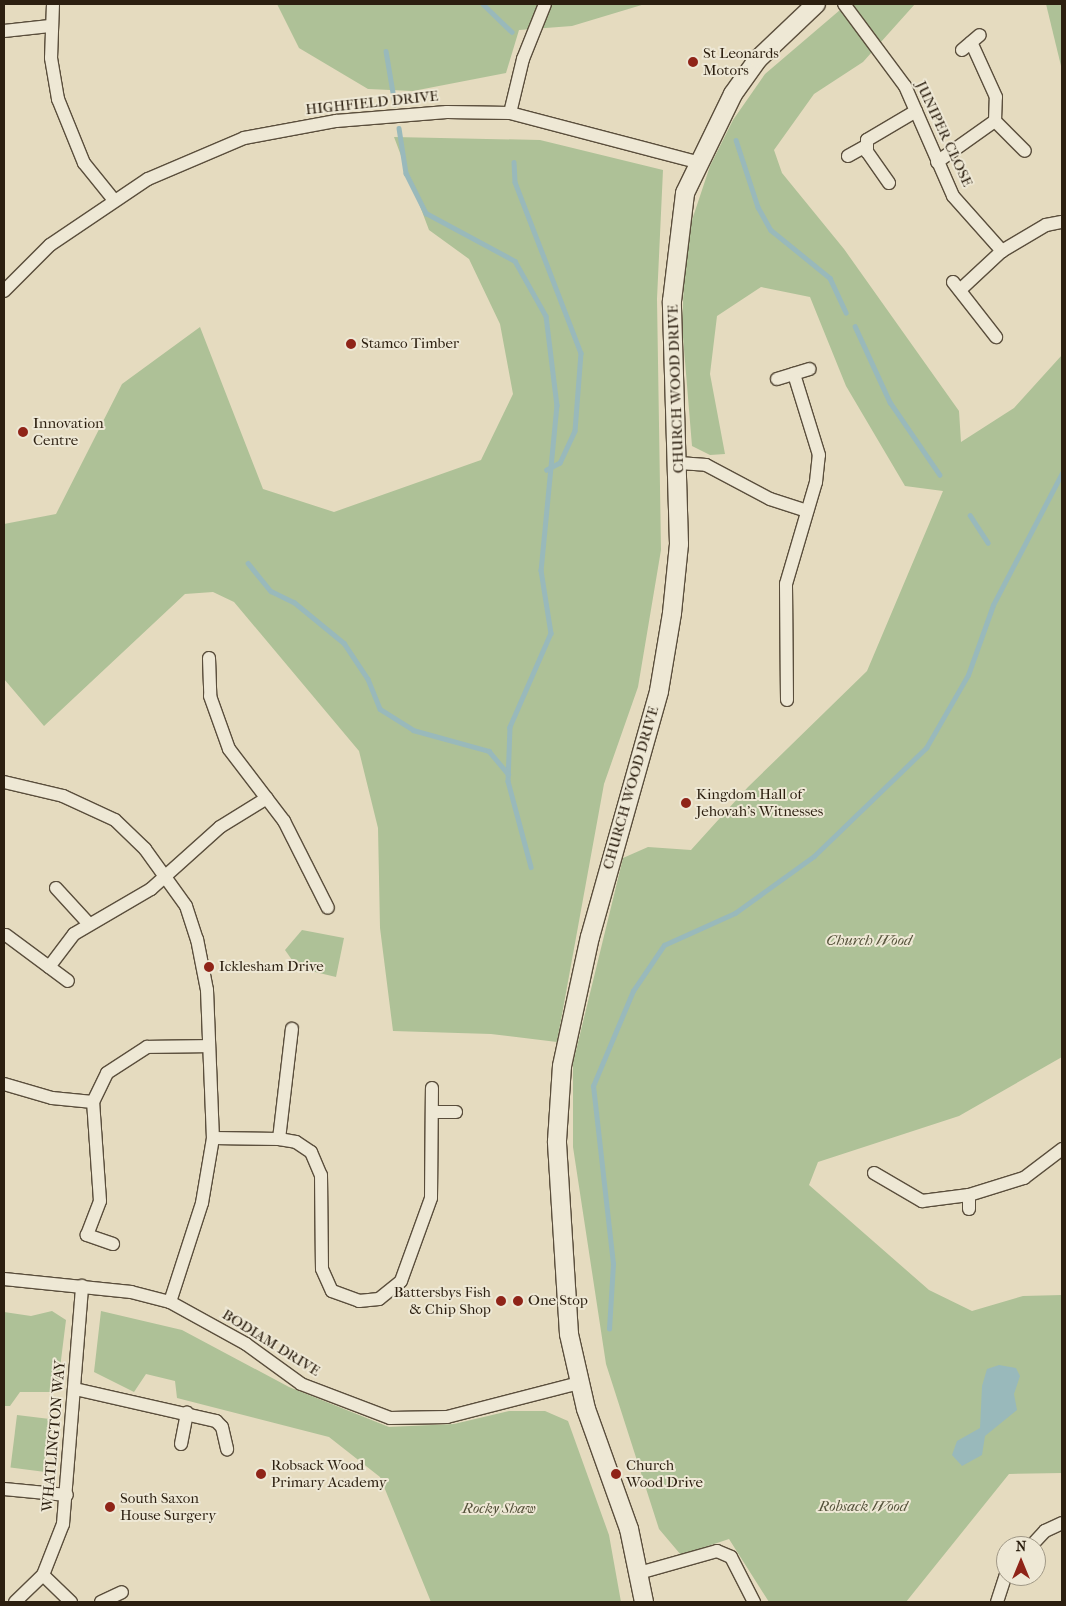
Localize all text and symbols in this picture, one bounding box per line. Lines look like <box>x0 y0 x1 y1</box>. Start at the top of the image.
place label: St Leonards Motors <box>703 44 779 79</box>
marker: St Leonards Motors <box>687 56 699 68</box>
street label: JUNIPER CLOSE <box>912 78 976 190</box>
street label: HIGHFIELD DRIVE <box>305 87 439 119</box>
street label: CHURCH WOOD DRIVE <box>664 304 688 474</box>
place label: Stamco Timber <box>361 335 459 353</box>
marker: Stamco Timber <box>345 338 357 350</box>
place label: Innovation Centre <box>33 414 104 449</box>
marker: Innovation Centre <box>17 426 29 438</box>
street label: CHURCH WOOD DRIVE <box>599 704 663 872</box>
place label: Kingdom Hall of Jehovah's Witnesses <box>696 785 823 820</box>
marker: Kingdom Hall of Jehovah's Witnesses <box>680 797 692 809</box>
park label: Church Wood <box>826 932 912 950</box>
place label: Icklesham Drive <box>219 958 324 976</box>
marker: Icklesham Drive <box>203 961 215 973</box>
place label: Battersbys Fish & Chip Shop <box>394 1283 491 1318</box>
place label: One Stop <box>528 1292 588 1310</box>
marker: Battersbys Fish & Chip Shop <box>495 1295 507 1307</box>
marker: One Stop <box>512 1295 524 1307</box>
street label: BODIAM DRIVE <box>219 1306 323 1380</box>
street label: WHATLINGTON WAY <box>38 1359 70 1513</box>
place label: Robsack Wood Primary Academy <box>271 1456 387 1491</box>
place label: Church Wood Drive <box>626 1456 703 1491</box>
marker: Robsack Wood Primary Academy <box>255 1468 267 1480</box>
marker: Church Wood Drive <box>610 1468 622 1480</box>
place label: South Saxon House Surgery <box>120 1489 216 1524</box>
park label: Robsack Wood <box>819 1498 907 1516</box>
park label: Rocky Shaw <box>462 1500 536 1518</box>
marker: South Saxon House Surgery <box>104 1501 116 1513</box>
north arrow <box>996 1536 1046 1586</box>
text: N <box>1016 1538 1026 1555</box>

